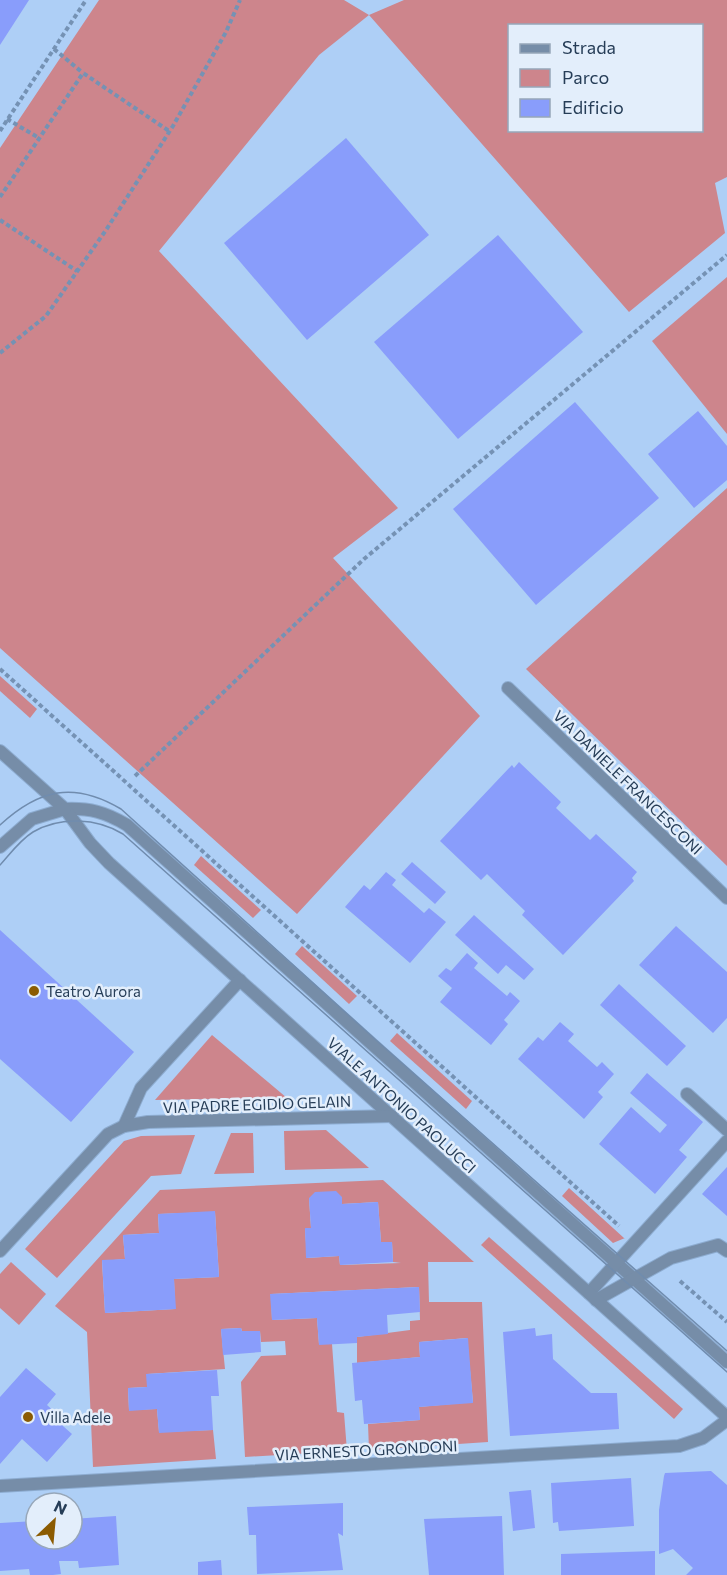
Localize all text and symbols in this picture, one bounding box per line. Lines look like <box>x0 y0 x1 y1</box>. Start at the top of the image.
legend <box>508 24 703 132</box>
text: Strada <box>562 36 616 58</box>
text: Parco <box>562 66 609 88</box>
text: Edificio <box>562 96 624 118</box>
street label: VIA DANIELE FRANCESCONI <box>550 706 706 858</box>
place label: Teatro Aurora <box>46 982 141 1000</box>
marker: Teatro Aurora <box>27 984 41 998</box>
street label: VIALE ANTONIO PAOLUCCI <box>324 1033 480 1177</box>
street label: VIA PADRE EGIDIO GELAIN <box>163 1092 351 1116</box>
place label: Villa Adele <box>40 1408 111 1426</box>
marker: Villa Adele <box>21 1410 35 1424</box>
street label: VIA ERNESTO GRONDONI <box>274 1436 458 1464</box>
north arrow <box>24 1491 84 1551</box>
text: N <box>51 1496 70 1518</box>

